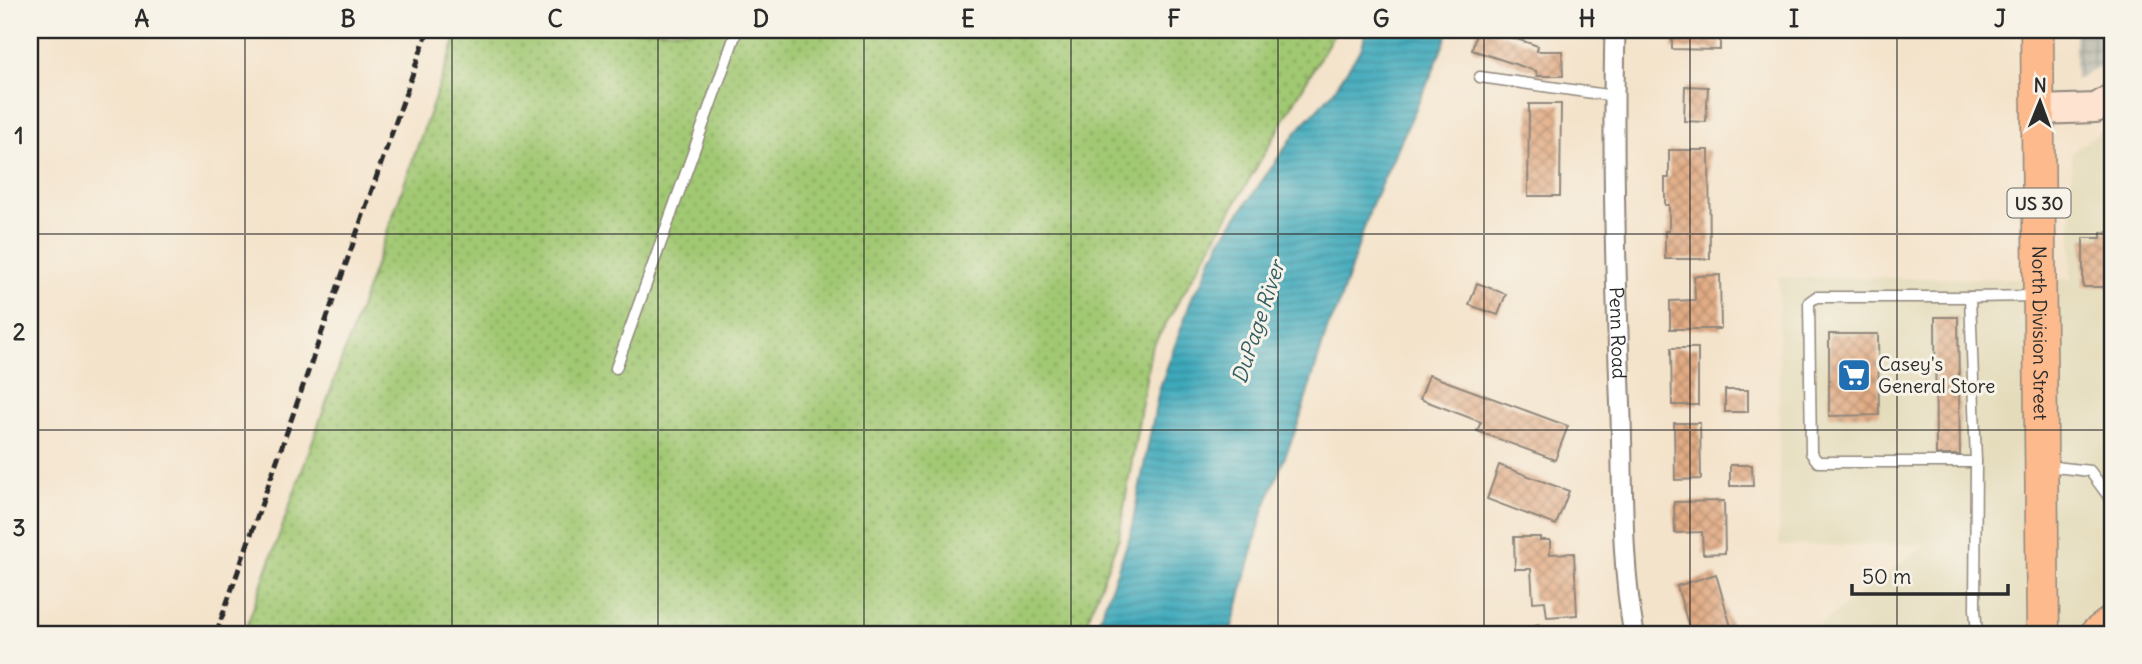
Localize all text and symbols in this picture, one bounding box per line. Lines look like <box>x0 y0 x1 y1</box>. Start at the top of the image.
text: A <box>135 4 150 33</box>
text: B <box>340 4 356 33</box>
text: C <box>547 4 563 33</box>
text: D <box>753 4 769 33</box>
text: E <box>961 4 975 33</box>
text: F <box>1167 4 1181 33</box>
text: G <box>1373 4 1389 33</box>
text: H <box>1579 4 1595 33</box>
text: I <box>1789 4 1799 33</box>
text: J <box>1994 4 2006 33</box>
north arrow <box>2006 66 2076 136</box>
text: N <box>2034 73 2047 97</box>
text: 1 <box>14 121 24 150</box>
road number: US 30 <box>2008 188 2070 218</box>
street label: North Division Street <box>2027 246 2053 420</box>
water label: DuPage River <box>1226 255 1291 387</box>
street label: Penn Road <box>1605 287 1632 379</box>
text: 2 <box>13 317 26 346</box>
place label: Casey's General Store <box>1878 352 1995 398</box>
supermarket icon: Casey's General Store <box>1835 356 1873 394</box>
text: 3 <box>12 513 26 542</box>
scale bar <box>1852 552 2007 596</box>
text: 50 m <box>1862 563 1911 590</box>

